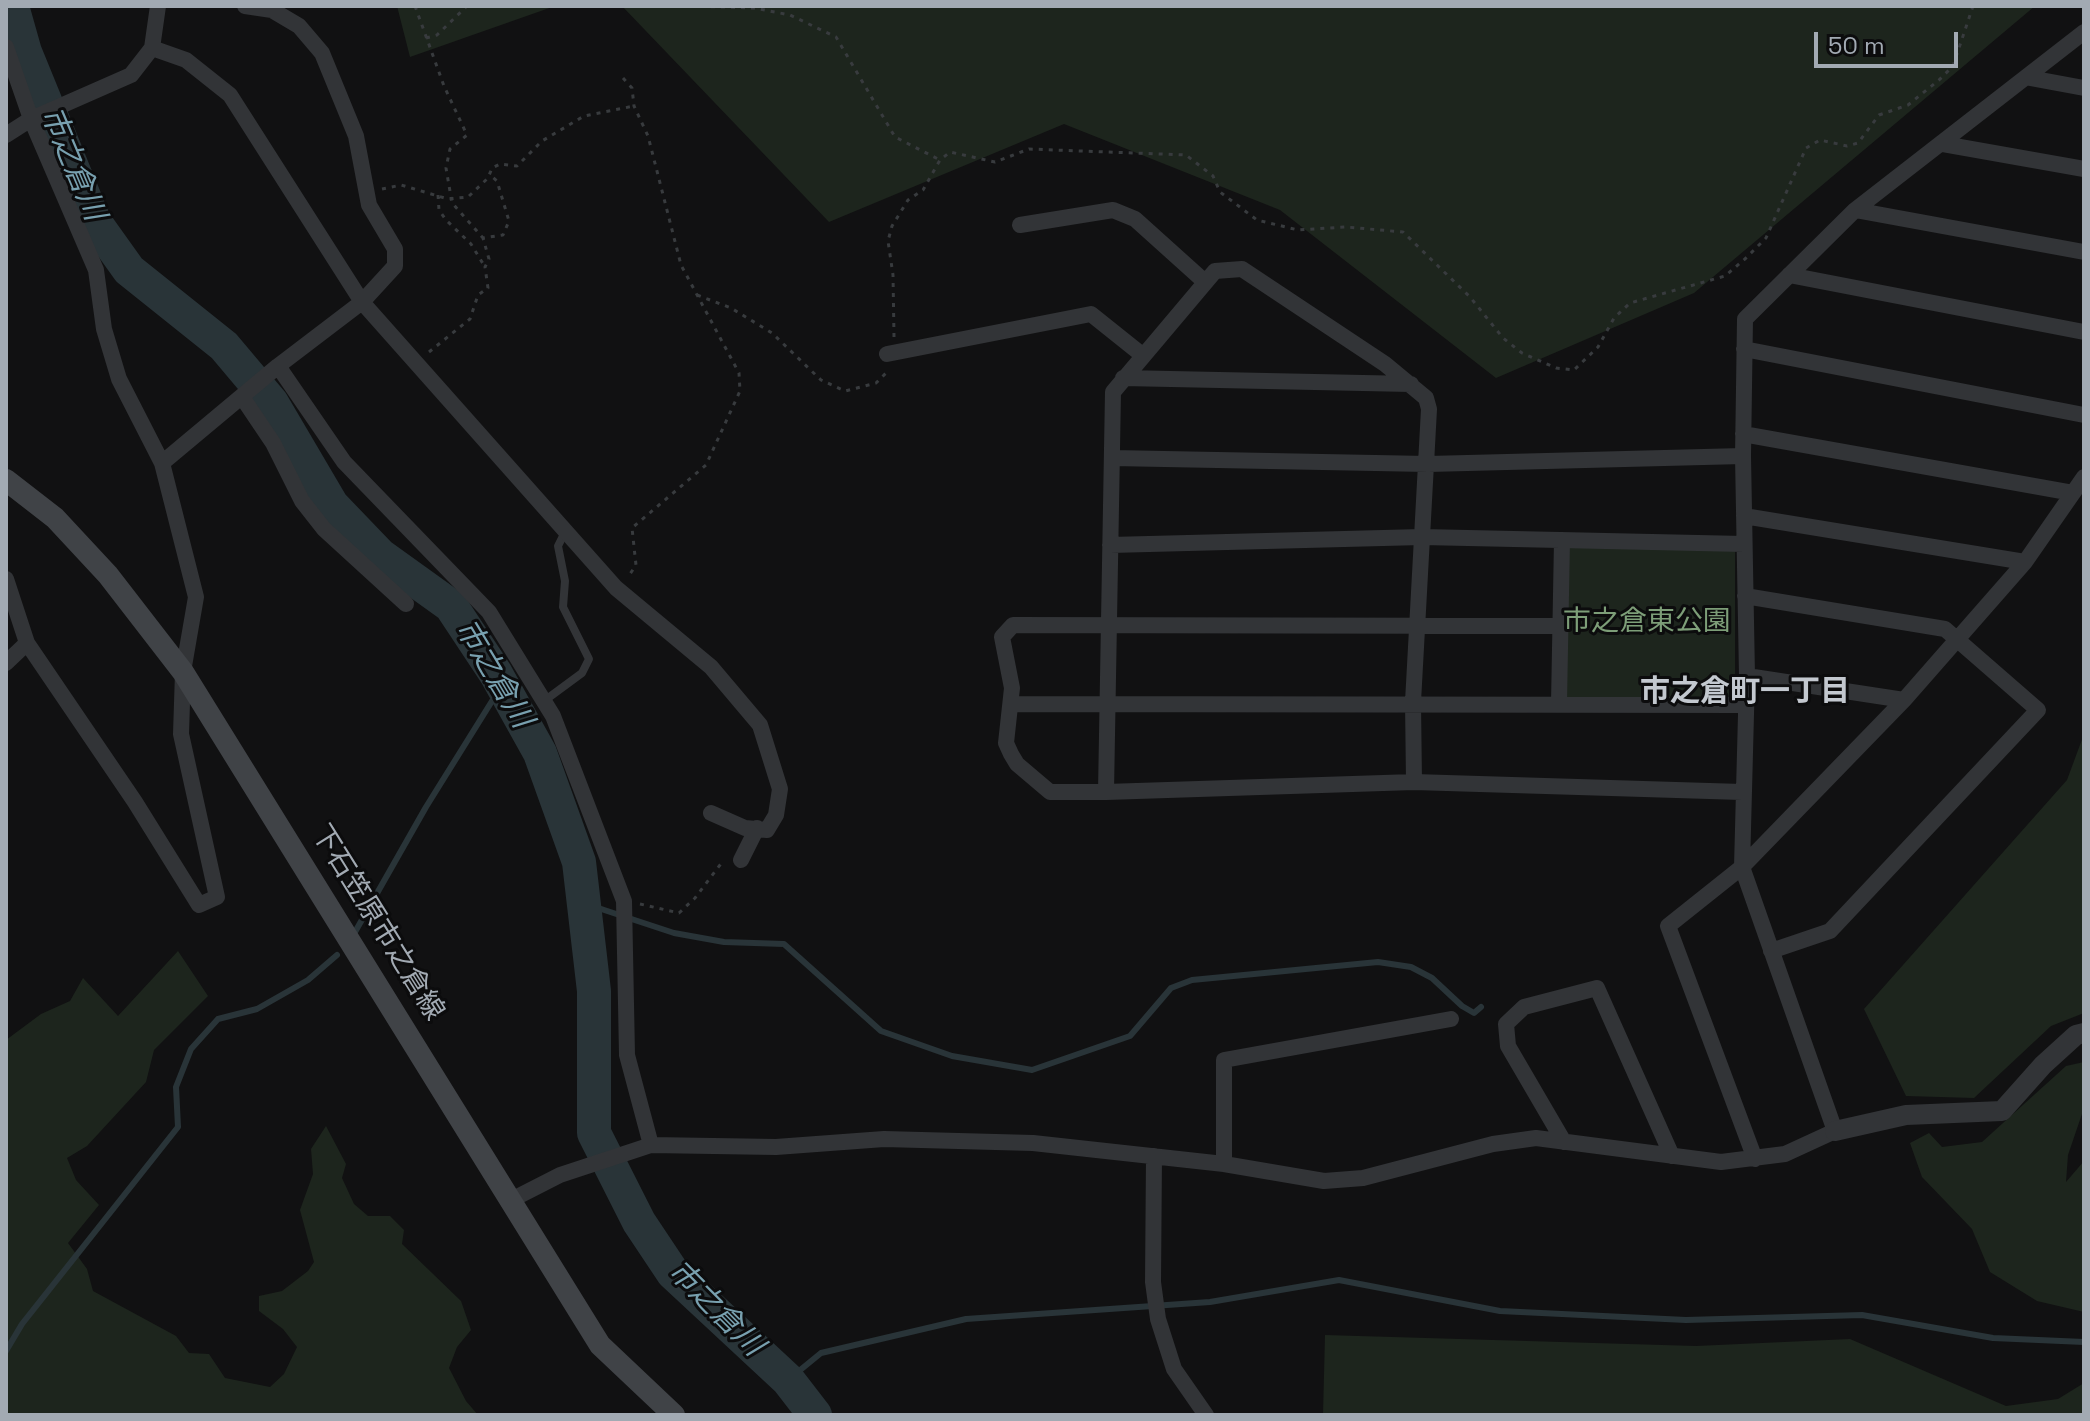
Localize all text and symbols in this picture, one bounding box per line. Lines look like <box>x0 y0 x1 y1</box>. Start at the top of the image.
scale bar <box>1818 16 1962 66</box>
text: 50 m <box>1828 30 1885 61</box>
water label: 市之倉川 <box>32 102 112 226</box>
park label: 市之倉東公園 <box>1563 605 1731 639</box>
water label: 市之倉川 <box>447 613 539 735</box>
district label: 市之倉町一丁目 <box>1640 675 1850 711</box>
street label: 下石笠原市之倉線 <box>303 819 451 1027</box>
water label: 市之倉川 <box>660 1254 770 1364</box>

